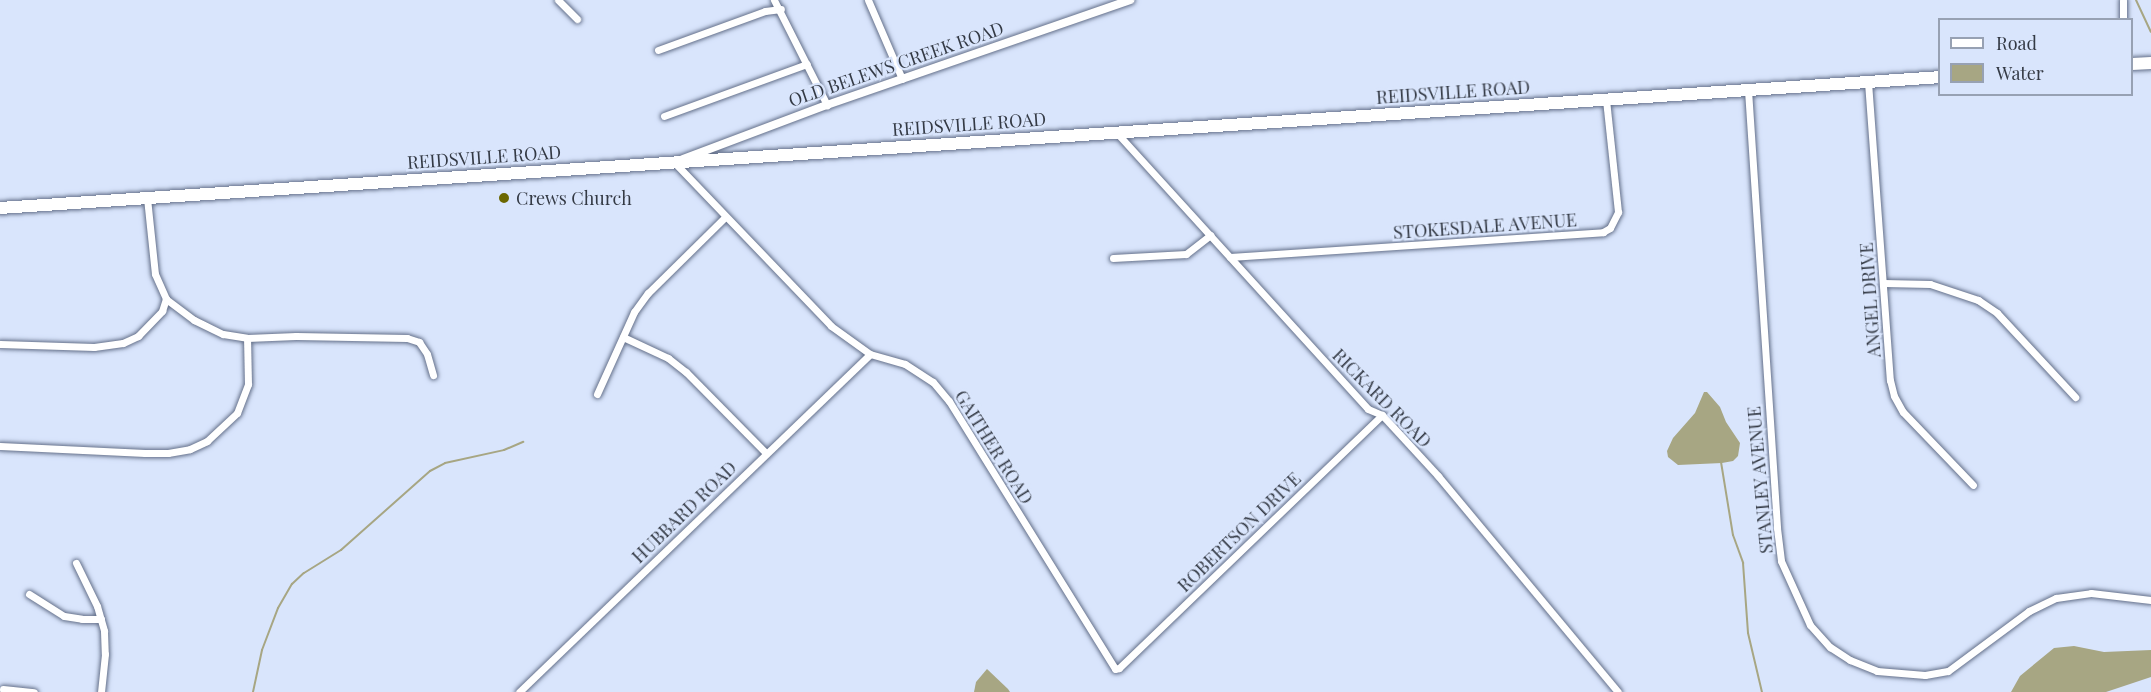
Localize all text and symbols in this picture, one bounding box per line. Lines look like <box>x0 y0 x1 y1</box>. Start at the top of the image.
street label: OLD BELEWS CREEK ROAD <box>785 17 1007 111</box>
legend <box>1938 18 2133 96</box>
text: Road <box>1996 31 2037 55</box>
text: Water <box>1996 61 2044 85</box>
street label: REIDSVILLE ROAD <box>1375 76 1531 108</box>
street label: REIDSVILLE ROAD <box>891 108 1047 140</box>
street label: REIDSVILLE ROAD <box>406 141 562 173</box>
place label: Crews Church <box>516 187 632 209</box>
marker: Crews Church <box>497 191 511 205</box>
street label: STOKESDALE AVENUE <box>1392 209 1578 243</box>
street label: ANGEL DRIVE <box>1855 242 1885 358</box>
street label: RICKARD ROAD <box>1328 344 1436 452</box>
street label: GAITHER ROAD <box>950 386 1038 508</box>
street label: STANLEY AVENUE <box>1743 405 1777 555</box>
street label: HUBBARD ROAD <box>627 457 741 567</box>
street label: ROBERTSON DRIVE <box>1173 468 1305 596</box>

